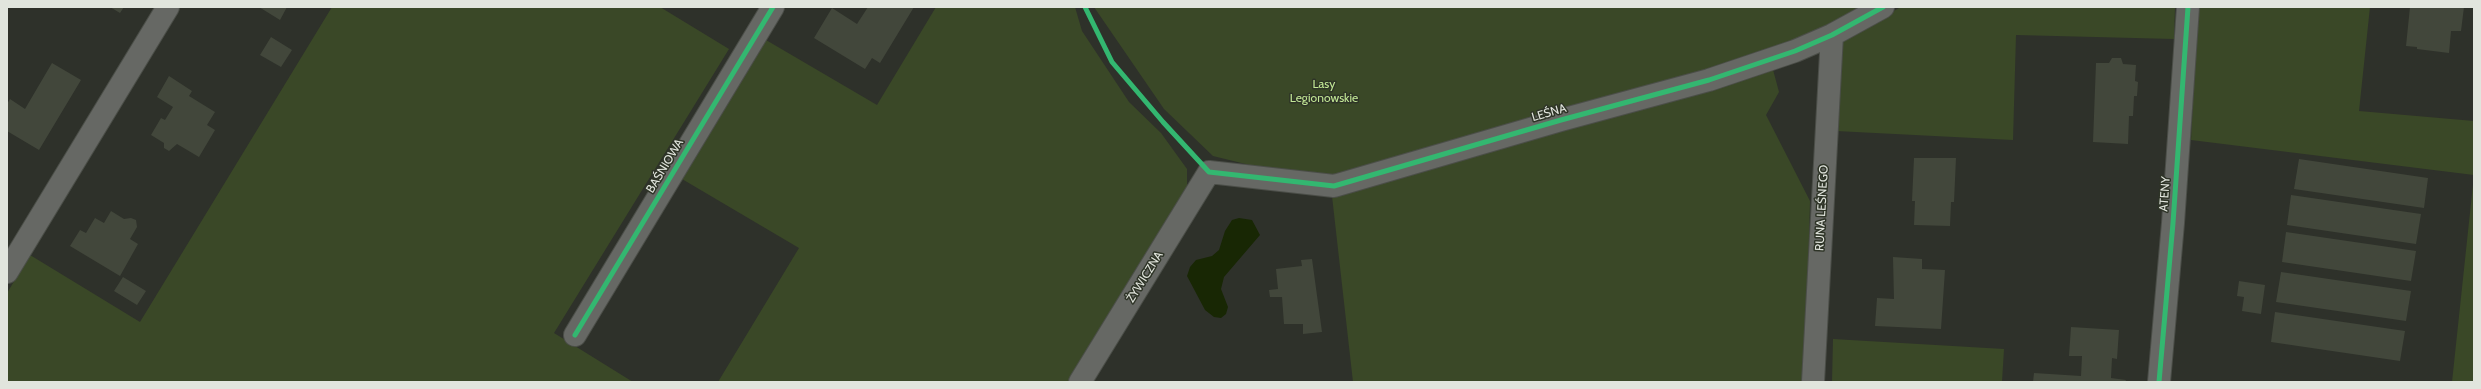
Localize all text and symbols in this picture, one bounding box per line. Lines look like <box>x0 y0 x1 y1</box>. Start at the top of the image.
park label: Lasy Legionowskie <box>1290 77 1358 105</box>
street label: LEŚNA <box>1530 101 1568 125</box>
street label: BAŚNIOWA <box>643 136 687 196</box>
street label: RUNA LEŚNEGO <box>1813 164 1831 252</box>
street label: ATENY <box>2157 176 2173 212</box>
street label: ŻYWICZNA <box>1124 249 1166 305</box>

